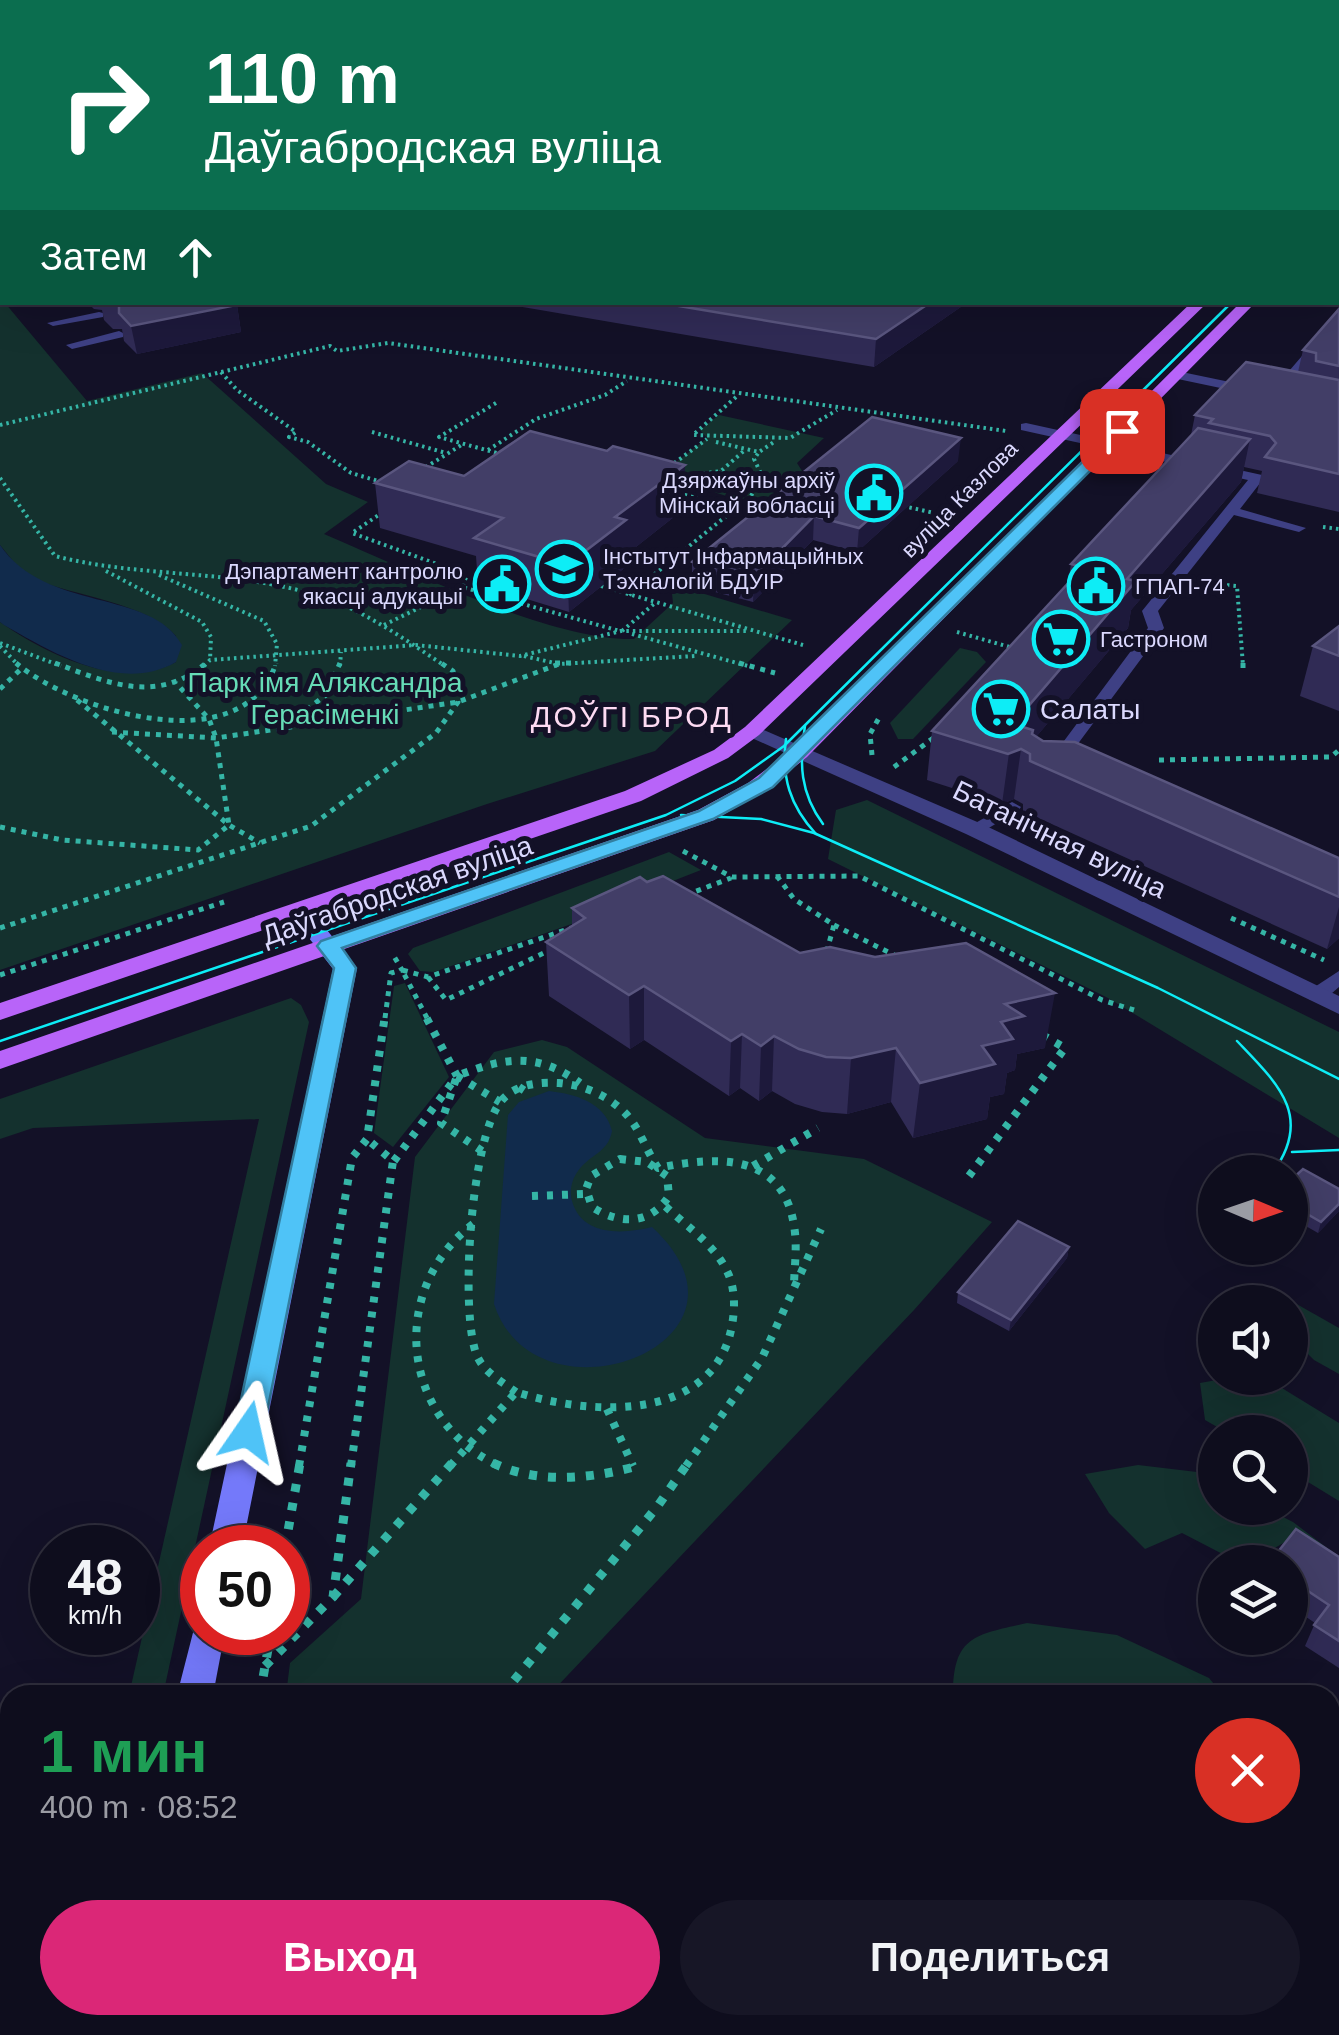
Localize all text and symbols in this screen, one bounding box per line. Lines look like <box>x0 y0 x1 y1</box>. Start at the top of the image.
icon: right <box>40 40 170 170</box>
text: 110 m <box>205 40 400 118</box>
text: Даўгабродская вуліца <box>205 122 661 173</box>
icon: ahead <box>168 230 223 285</box>
text: Затем <box>40 236 148 278</box>
pin <box>1080 389 1165 474</box>
icon: arrive <box>1095 404 1150 459</box>
street label: вуліца Казлова <box>896 436 1023 563</box>
public building icon: Дзяржаўны архіў Мінскай вобласці <box>844 463 904 523</box>
place label: Дзяржаўны архіў Мінскай вобласці <box>659 468 835 518</box>
school or university icon: Інстытут Інфармацыйных Тэхналогій БДУІР <box>534 539 594 599</box>
place label: Інстытут Інфармацыйных Тэхналогій БДУІР <box>603 544 864 594</box>
public building icon: Дэпартамент кантролю якасці адукацыі <box>472 554 532 614</box>
public building icon: ГПАП-74 <box>1066 556 1126 616</box>
place label: Дэпартамент кантролю якасці адукацыі <box>225 559 463 609</box>
place label: ГПАП-74 <box>1135 574 1225 599</box>
supermarket icon: Гастроном <box>1031 609 1091 669</box>
place label: Гастроном <box>1100 627 1208 652</box>
park label: Парк імя Аляксандра Герасіменкі <box>188 667 463 730</box>
supermarket icon: Салаты <box>971 679 1031 739</box>
place label: Салаты <box>1040 694 1140 725</box>
district label: ДОЎГІ БРОД <box>531 700 733 733</box>
street label: Батанічная вуліца <box>948 774 1172 905</box>
street label: Даўгабродская вуліца <box>258 829 537 951</box>
north arrow <box>1198 1155 1308 1265</box>
map controls <box>1198 1155 1308 1655</box>
button: sound <box>1198 1285 1308 1395</box>
position arrow <box>196 1380 300 1484</box>
button: search <box>1198 1415 1308 1525</box>
speed limit sign: 50 <box>180 1525 310 1655</box>
button: layers <box>1198 1545 1308 1655</box>
text: 48 <box>67 1550 123 1606</box>
text: km/h <box>68 1601 122 1629</box>
text: 1 мин <box>40 1718 208 1785</box>
button: close <box>1195 1718 1300 1823</box>
text: 400 m · 08:52 <box>40 1789 237 1825</box>
button: Выход <box>40 1900 660 2015</box>
button: Поделиться <box>680 1900 1300 2015</box>

